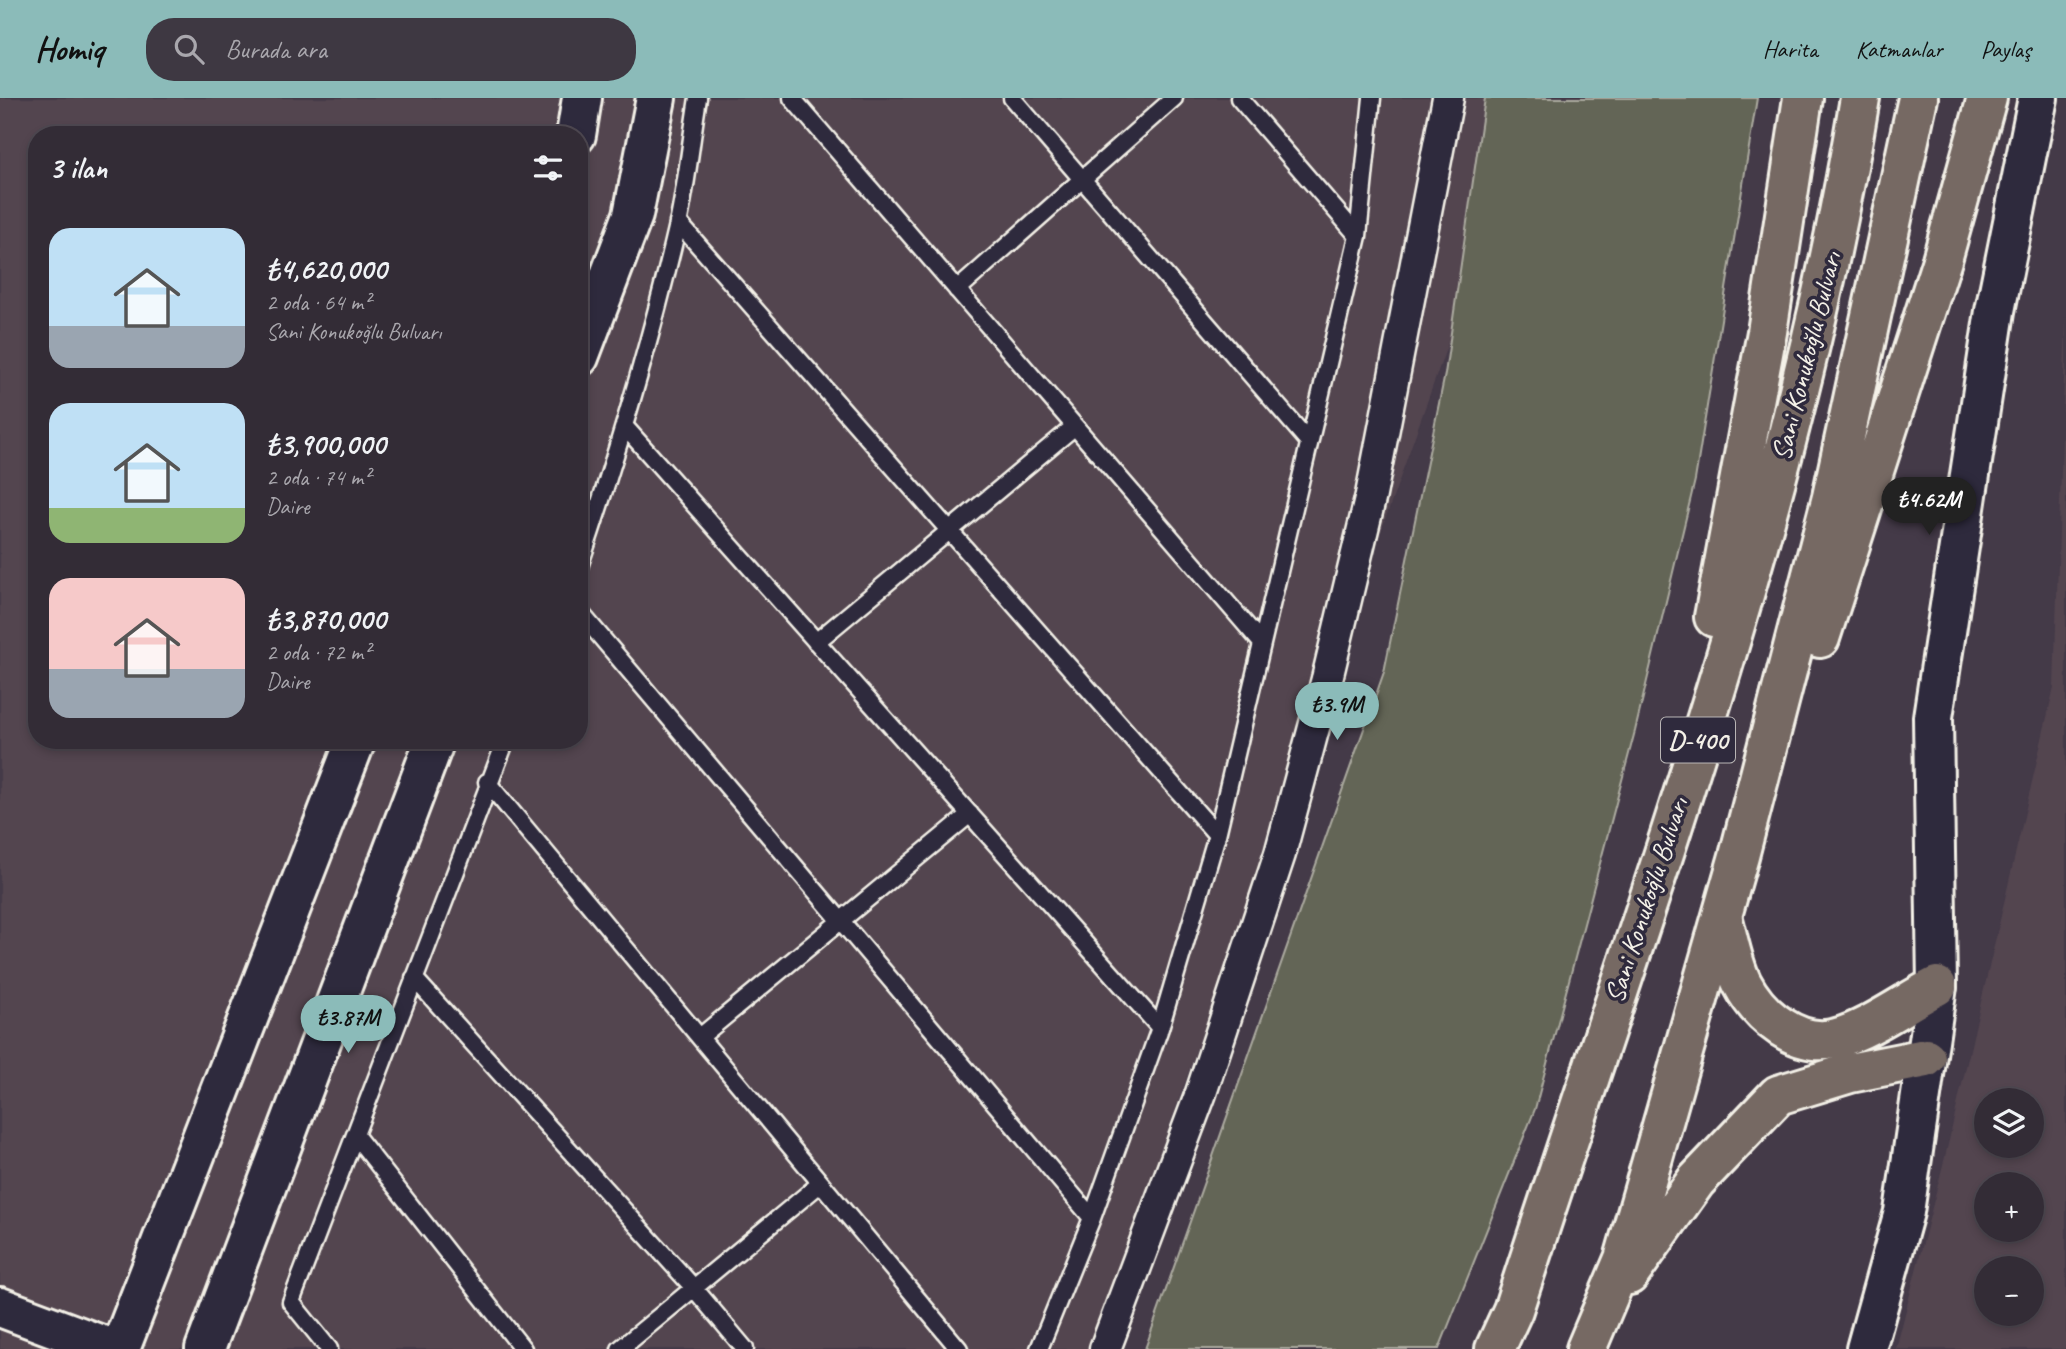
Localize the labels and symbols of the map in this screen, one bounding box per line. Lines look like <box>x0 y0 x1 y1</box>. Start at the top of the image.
street label: Sani Konukoğlu Bulvarı <box>1763 246 1849 464</box>
pin: ₺4.62M <box>1872 478 1986 537</box>
pin: ₺3.9M <box>1288 682 1386 742</box>
road number: D-400 <box>1661 718 1735 762</box>
street label: Sani Konukoğlu Bulvarı <box>1596 791 1696 1007</box>
pin: ₺3.87M <box>291 996 405 1055</box>

